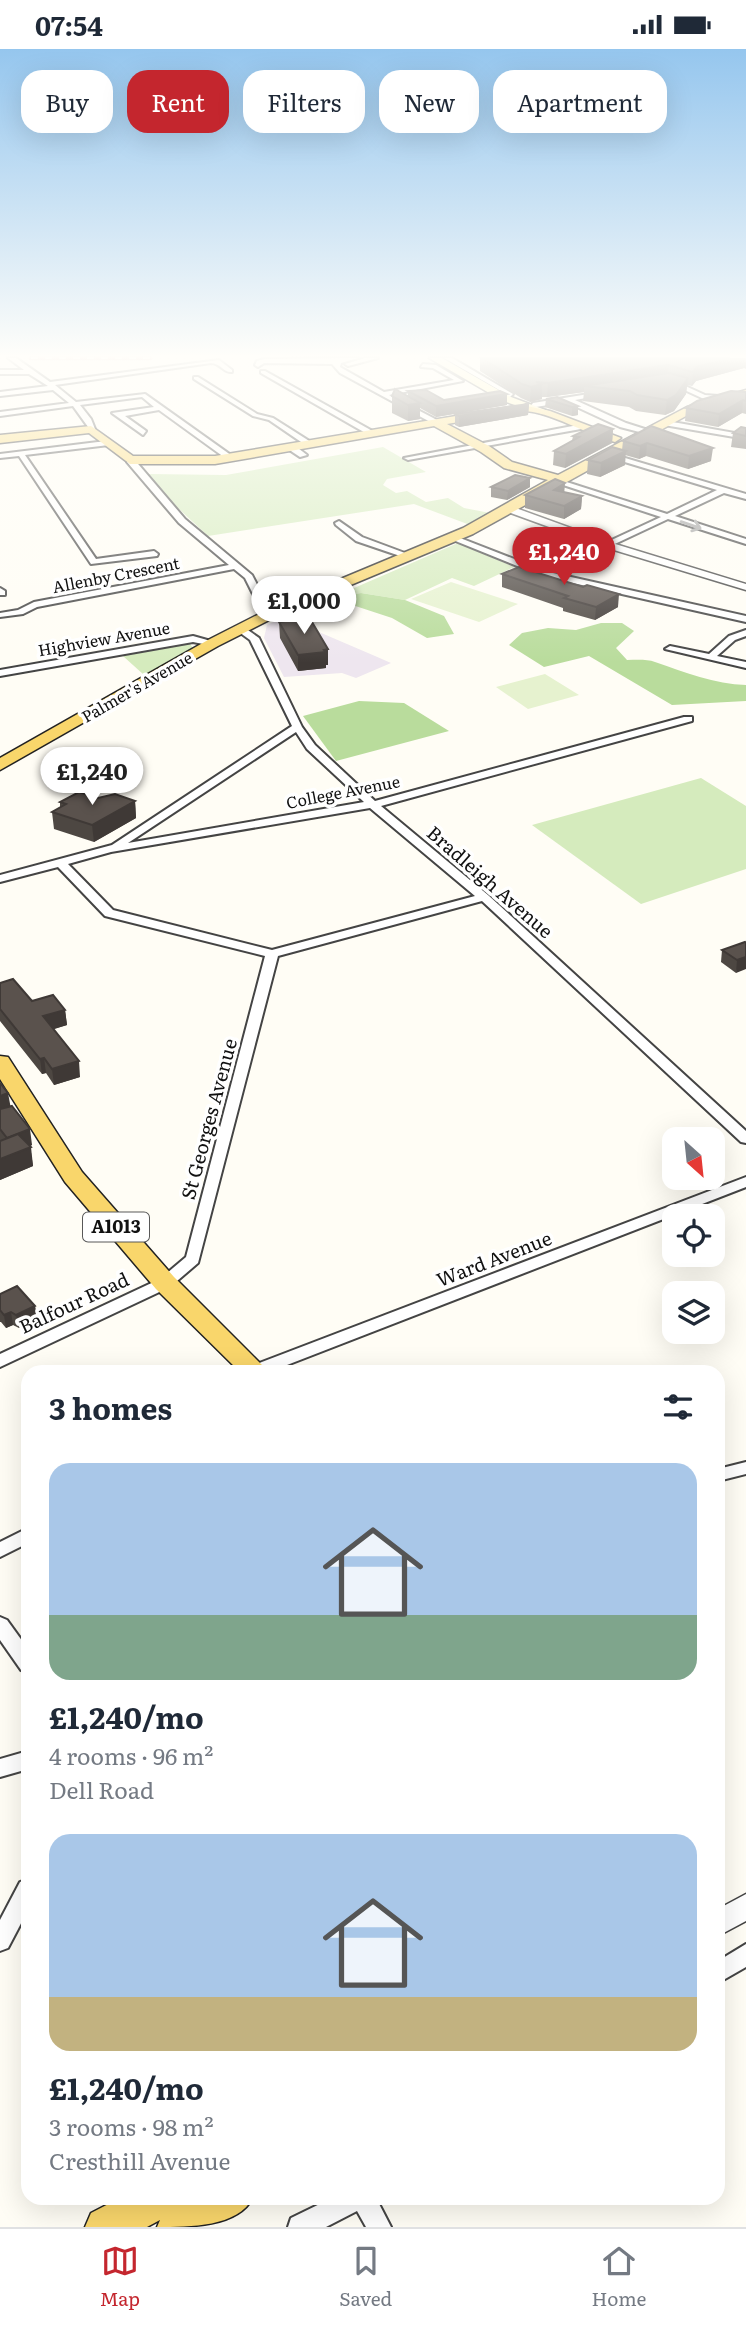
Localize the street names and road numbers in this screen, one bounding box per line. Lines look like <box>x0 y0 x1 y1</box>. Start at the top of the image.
street label: Allenby Crescent <box>50 550 182 598</box>
street label: Highview Avenue <box>36 615 172 661</box>
street label: Palmer's Avenue <box>77 645 196 728</box>
street label: College Avenue <box>284 768 402 814</box>
street label: Bradleigh Avenue <box>421 818 560 944</box>
street label: St Georges Avenue <box>173 1035 243 1202</box>
road number: A1013 <box>83 1212 149 1241</box>
street label: Ward Avenue <box>432 1223 555 1293</box>
street label: Balfour Road <box>14 1264 133 1340</box>

